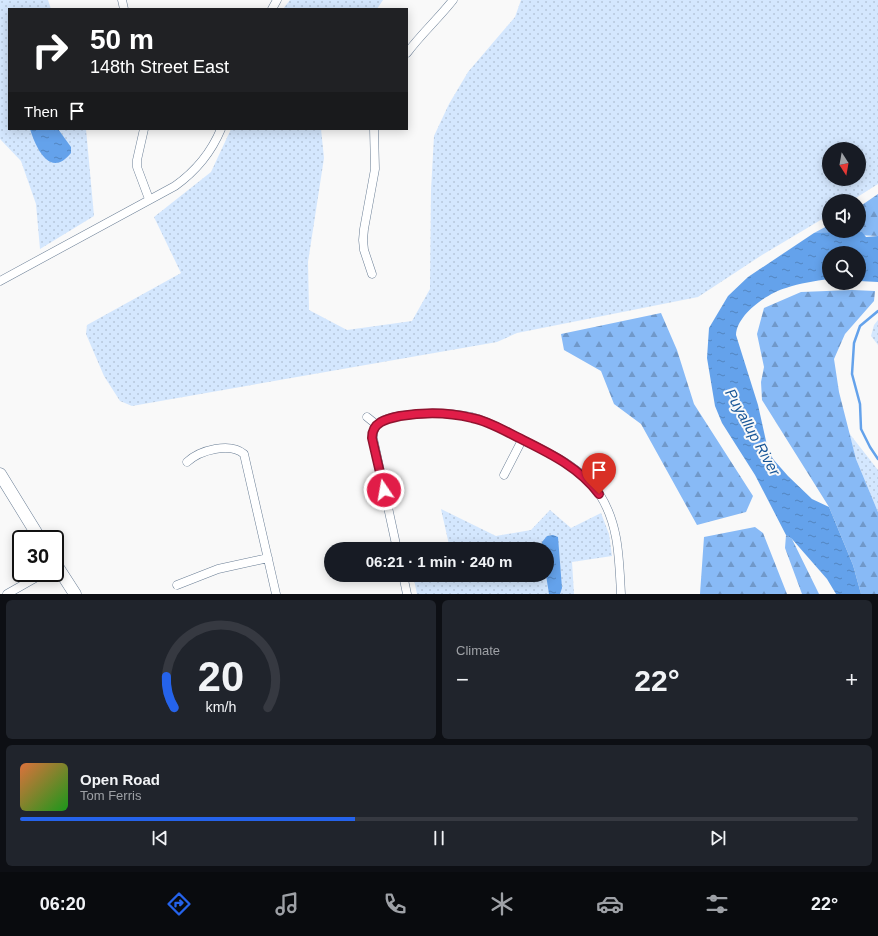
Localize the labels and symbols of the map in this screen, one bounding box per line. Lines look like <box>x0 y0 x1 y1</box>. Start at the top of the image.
north arrow <box>822 142 866 186</box>
water label: Puyallup River <box>722 386 784 479</box>
pin <box>582 453 616 494</box>
position arrow <box>363 469 405 511</box>
speed limit sign: 30 <box>12 530 64 582</box>

